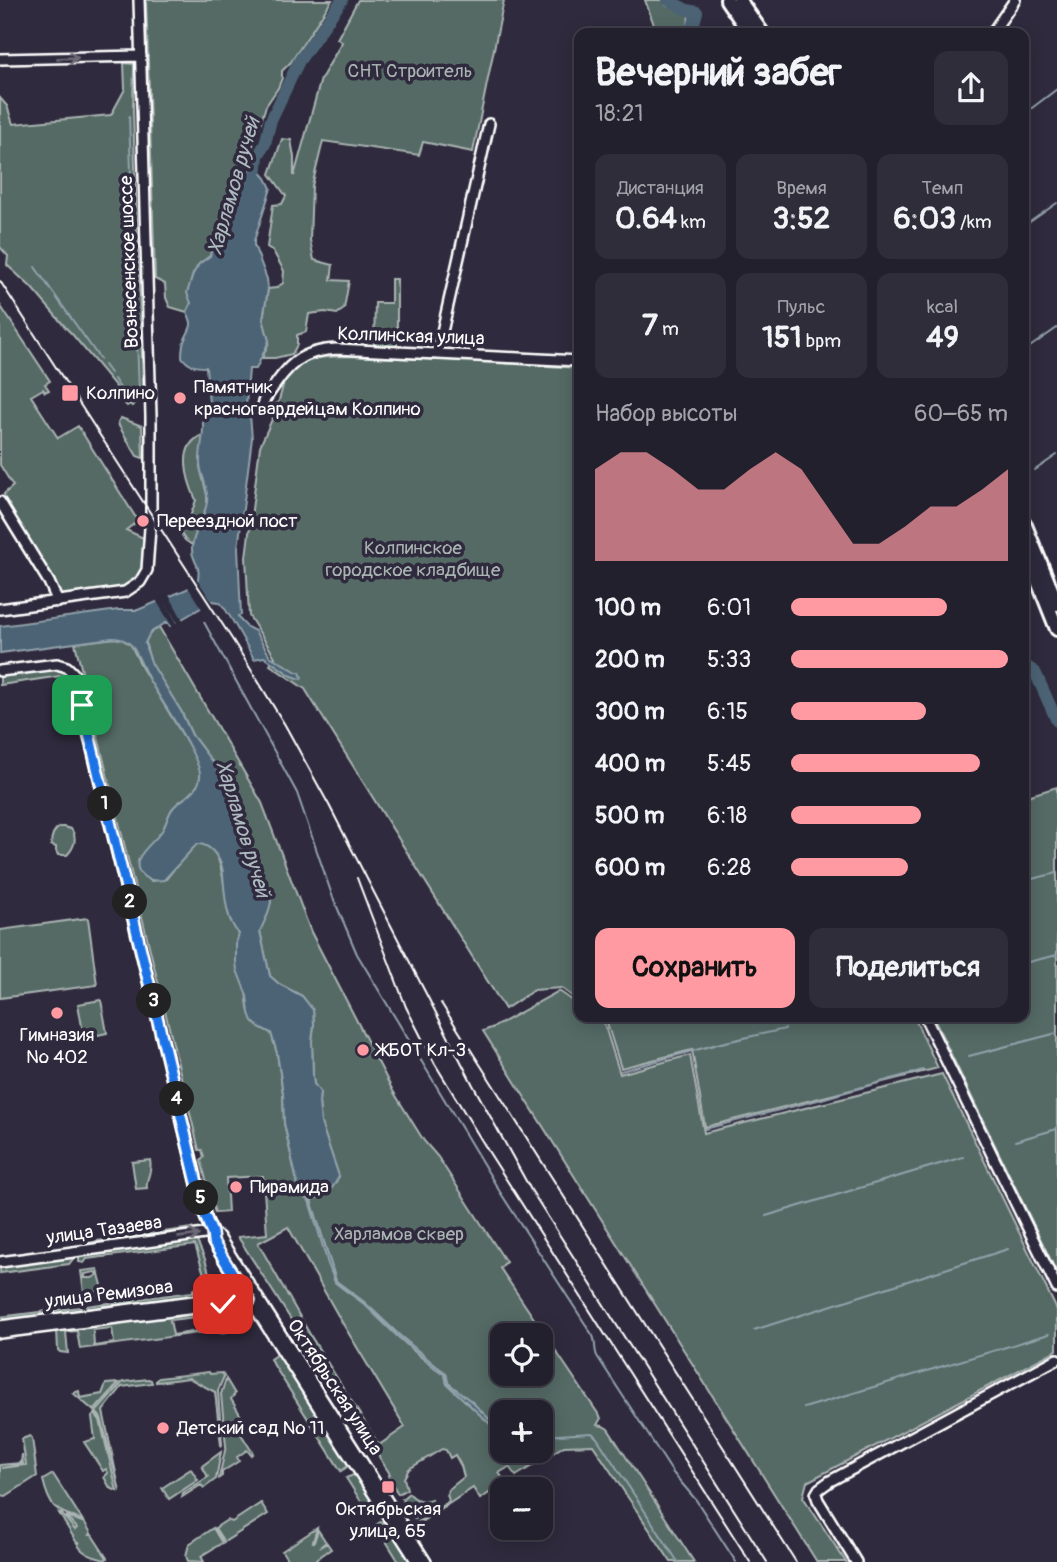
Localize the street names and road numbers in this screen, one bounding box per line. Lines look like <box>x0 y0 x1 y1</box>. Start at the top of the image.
street label: Вознесенское шоссе <box>114 175 144 349</box>
street label: Колпинская улица <box>337 321 485 351</box>
street label: улица Тазаева <box>44 1210 163 1250</box>
street label: улица Ремизова <box>43 1274 175 1314</box>
street label: Октябрьская улица <box>282 1314 388 1460</box>

